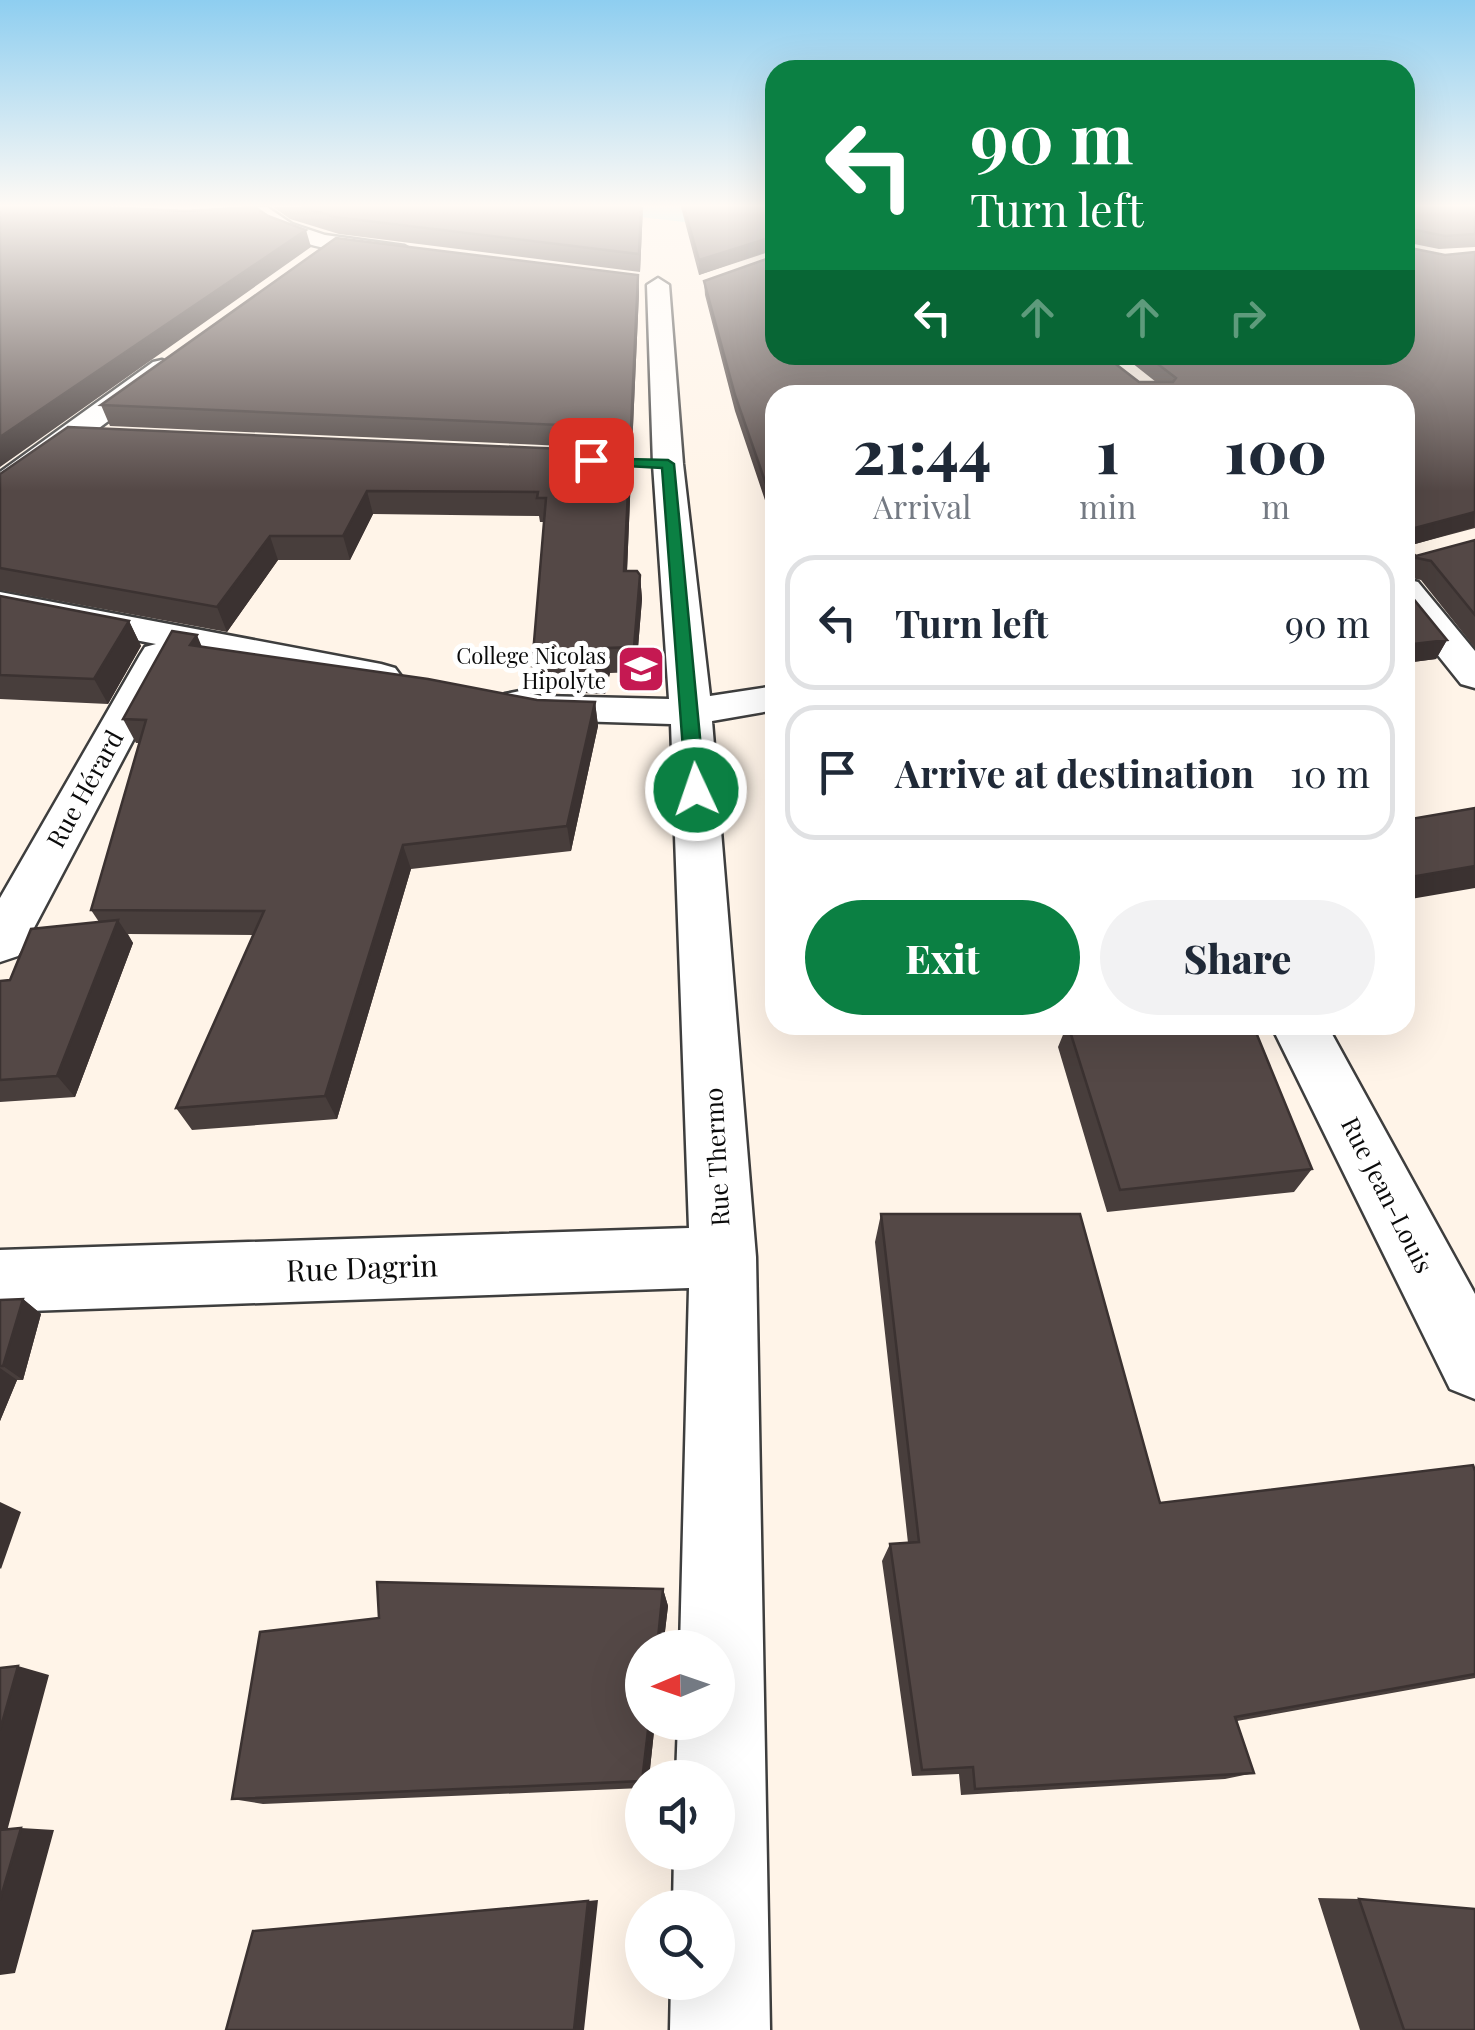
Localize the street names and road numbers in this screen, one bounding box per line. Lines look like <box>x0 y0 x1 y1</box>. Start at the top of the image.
street label: Rue Hérard <box>38 724 129 853</box>
street label: Rue Thermo <box>695 1087 736 1227</box>
street label: Rue Jean-Louis <box>1335 1111 1442 1278</box>
street label: Rue Dagrin <box>285 1244 439 1290</box>

